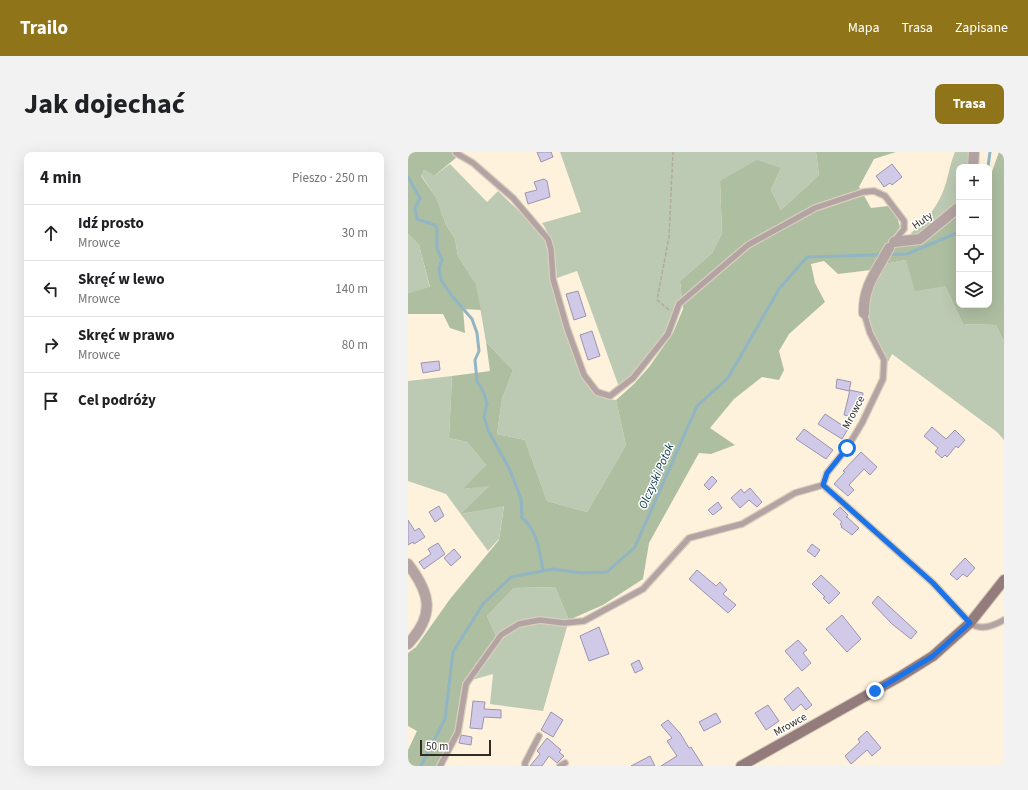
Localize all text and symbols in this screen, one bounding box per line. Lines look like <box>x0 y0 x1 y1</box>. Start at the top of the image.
text: Trailo <box>20 15 68 42</box>
text: Mapa <box>848 18 880 38</box>
text: Trasa <box>902 18 933 38</box>
text: Zapisane <box>955 18 1008 38</box>
text: Jak dojechać <box>24 84 185 124</box>
button: Trasa <box>935 84 1004 124</box>
map controls <box>956 164 992 308</box>
button: + <box>956 164 992 200</box>
text: 4 min <box>40 166 81 190</box>
text: Pieszo · 250 m <box>292 169 368 187</box>
button: − <box>956 200 992 236</box>
street label: Huty <box>909 208 936 233</box>
text: Idź prosto <box>78 213 144 234</box>
icon: ahead <box>40 222 62 244</box>
text: 30 m <box>342 224 368 242</box>
text: Mrowce <box>78 234 120 252</box>
button: locate <box>956 236 992 272</box>
text: Skręć w lewo <box>78 269 165 290</box>
button: layers <box>956 272 992 308</box>
icon: left <box>40 278 62 300</box>
text: 140 m <box>335 280 368 298</box>
text: Mrowce <box>78 290 120 308</box>
text: Skręć w prawo <box>78 325 175 346</box>
icon: right <box>40 334 62 356</box>
text: 80 m <box>342 336 368 354</box>
text: Mrowce <box>78 346 120 364</box>
icon: arrive <box>40 390 62 412</box>
text: Cel podróży <box>78 390 156 411</box>
street label: Mrowce <box>838 392 869 432</box>
route start <box>838 439 856 457</box>
water label: Olczyski Potok <box>634 440 679 512</box>
route end <box>866 682 884 700</box>
street label: Mrowce <box>771 709 810 740</box>
scale bar <box>420 738 491 757</box>
text: 50 m <box>426 739 448 754</box>

